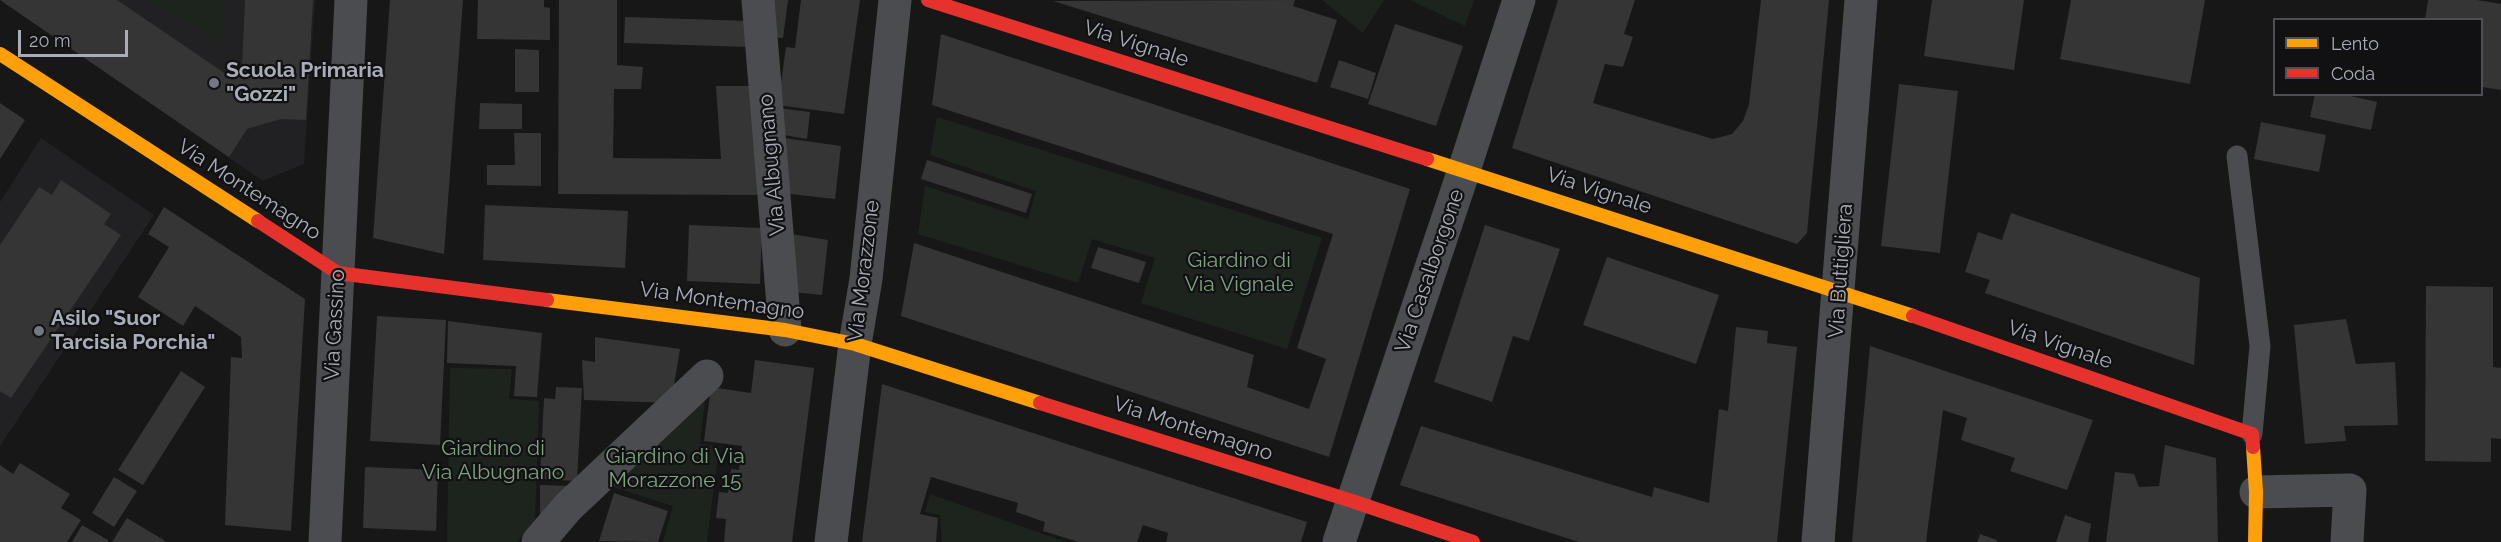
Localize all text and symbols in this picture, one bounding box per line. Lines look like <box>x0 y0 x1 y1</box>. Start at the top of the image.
street label: Via Vignale <box>1080 15 1192 73</box>
scale bar <box>21 18 130 56</box>
legend <box>2273 18 2483 96</box>
text: 20 m <box>29 30 71 51</box>
text: Lento <box>2331 33 2379 54</box>
place label: Scuola Primaria "Gozzi" <box>226 58 384 108</box>
text: Coda <box>2331 63 2375 84</box>
marker: Scuola Primaria "Gozzi" <box>207 76 221 90</box>
street label: Via Albugnano <box>753 93 791 237</box>
street label: Via Montemagno <box>172 134 326 246</box>
street label: Via Vignale <box>1543 162 1655 220</box>
street label: Via Casalborgone <box>1390 186 1470 356</box>
street label: Via Morazzone <box>843 199 885 343</box>
street label: Via Buttigliera <box>1824 203 1858 339</box>
park label: Giardino di Via Vignale <box>1184 248 1294 298</box>
street label: Via Gassino <box>319 269 351 381</box>
street label: Via Montemagno <box>638 277 806 325</box>
place label: Asilo "Suor Tarcisia Porchia" <box>51 306 216 356</box>
street label: Via Vignale <box>2004 315 2116 375</box>
marker: Asilo "Suor Tarcisia Porchia" <box>32 324 46 338</box>
street label: Via Montemagno <box>1110 391 1276 467</box>
park label: Giardino di Via Albugnano <box>422 436 564 486</box>
park label: Giardino di Via Morazzone 15 <box>605 444 745 494</box>

